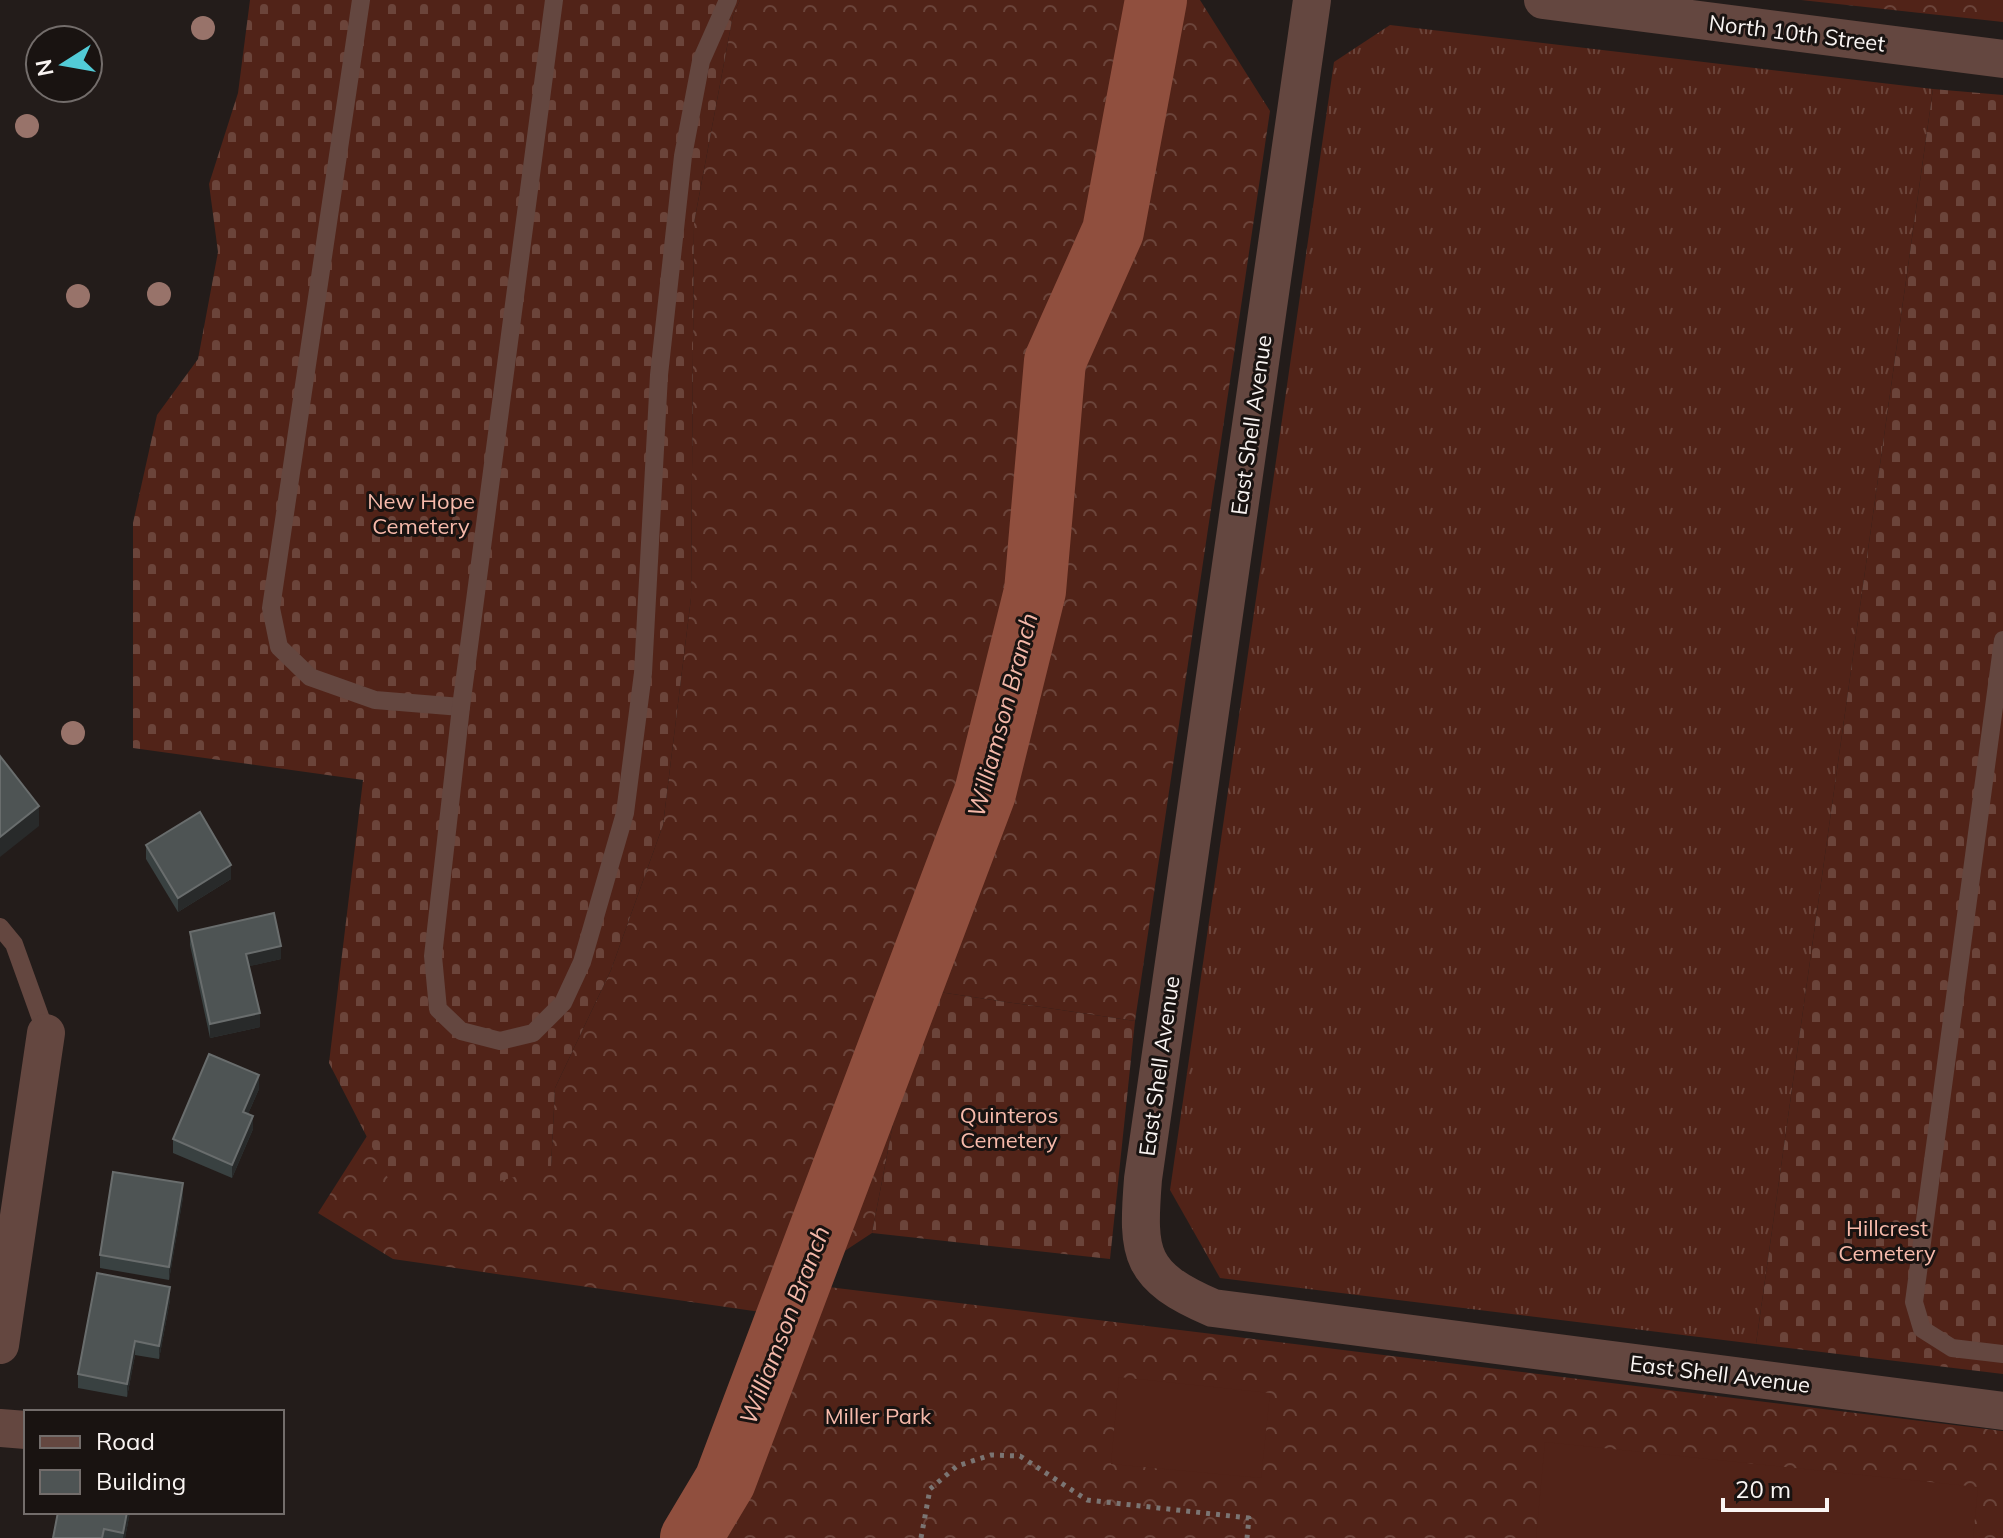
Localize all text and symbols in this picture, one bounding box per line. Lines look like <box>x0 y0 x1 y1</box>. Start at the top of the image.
street label: North 10th Street <box>1707 8 1887 58</box>
north arrow <box>24 24 104 104</box>
text: N <box>29 57 60 79</box>
street label: East Shell Avenue <box>1224 333 1278 517</box>
park label: New Hope Cemetery <box>367 487 475 540</box>
water label: Williamson Branch <box>960 610 1044 820</box>
street label: East Shell Avenue <box>1132 974 1186 1158</box>
park label: Quinteros Cemetery <box>960 1101 1058 1154</box>
park label: Hillcrest Cemetery <box>1838 1214 1936 1267</box>
water label: Williamson Branch <box>732 1221 836 1429</box>
street label: East Shell Avenue <box>1628 1349 1812 1399</box>
park label: Miller Park <box>825 1402 932 1430</box>
legend <box>24 1410 284 1514</box>
text: Road <box>96 1426 155 1456</box>
scale bar <box>1723 1462 1827 1512</box>
text: Building <box>96 1466 186 1496</box>
text: 20 m <box>1735 1474 1791 1504</box>

